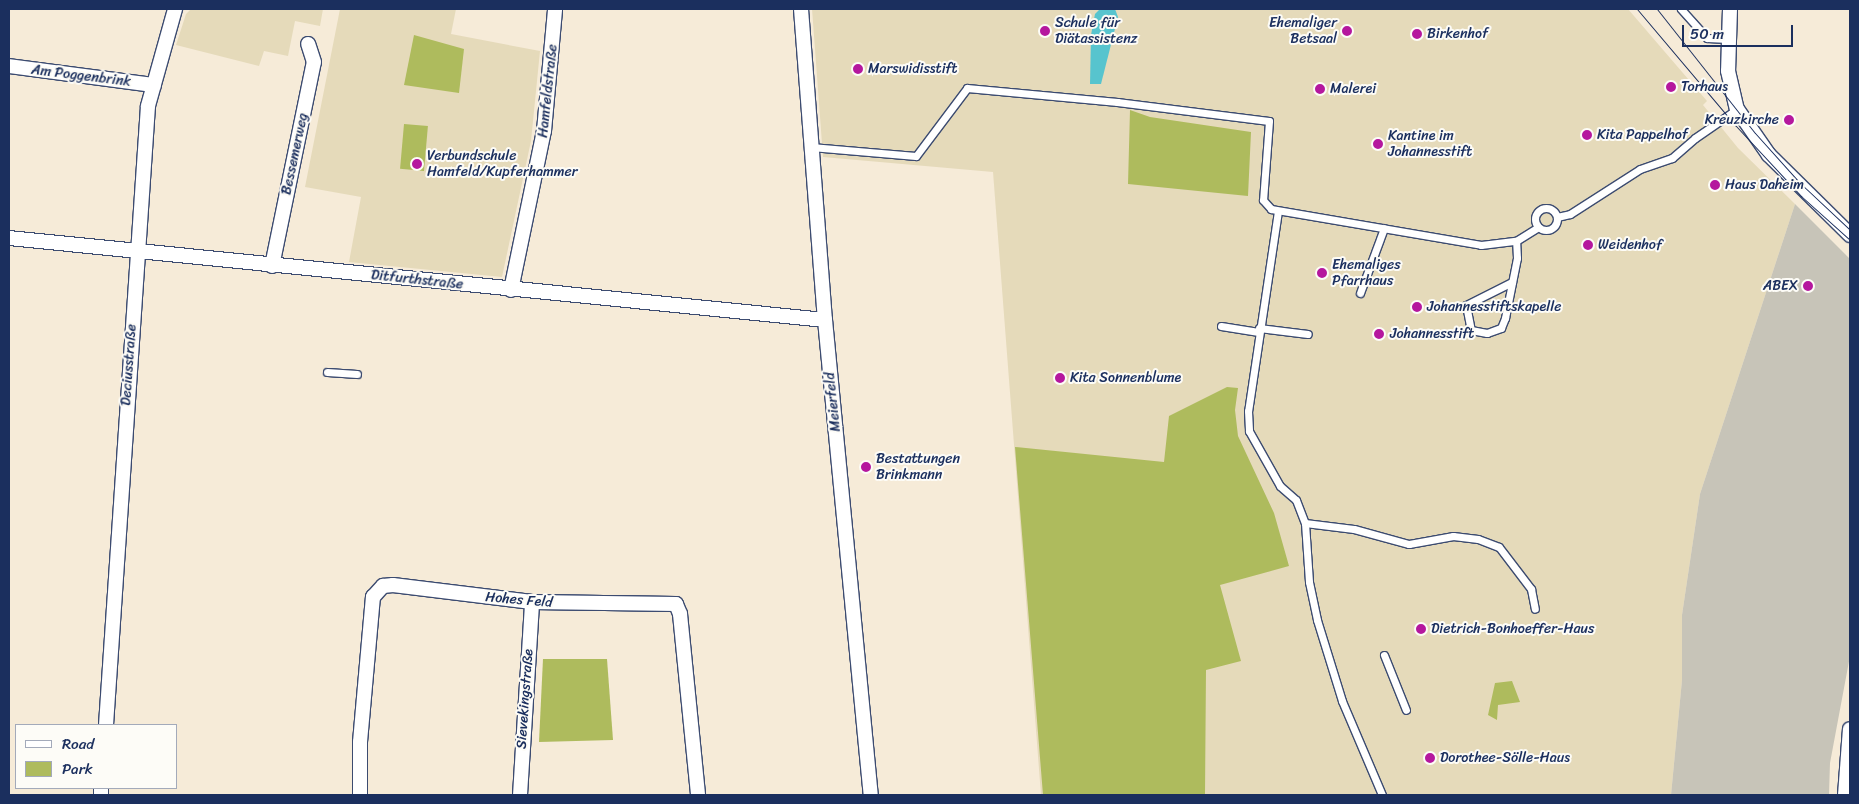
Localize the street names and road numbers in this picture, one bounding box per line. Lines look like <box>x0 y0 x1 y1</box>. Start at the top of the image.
street label: Hamfeldstraße <box>535 43 561 139</box>
street label: Am Poggenbrink <box>30 62 132 90</box>
street label: Bessemerweg <box>278 112 312 196</box>
street label: Ditfurthstraße <box>370 267 464 293</box>
street label: Deciusstraße <box>118 324 140 406</box>
street label: Meierfeld <box>822 371 844 433</box>
street label: Hohes Feld <box>484 589 554 611</box>
street label: Sievekingstraße <box>513 648 537 750</box>

